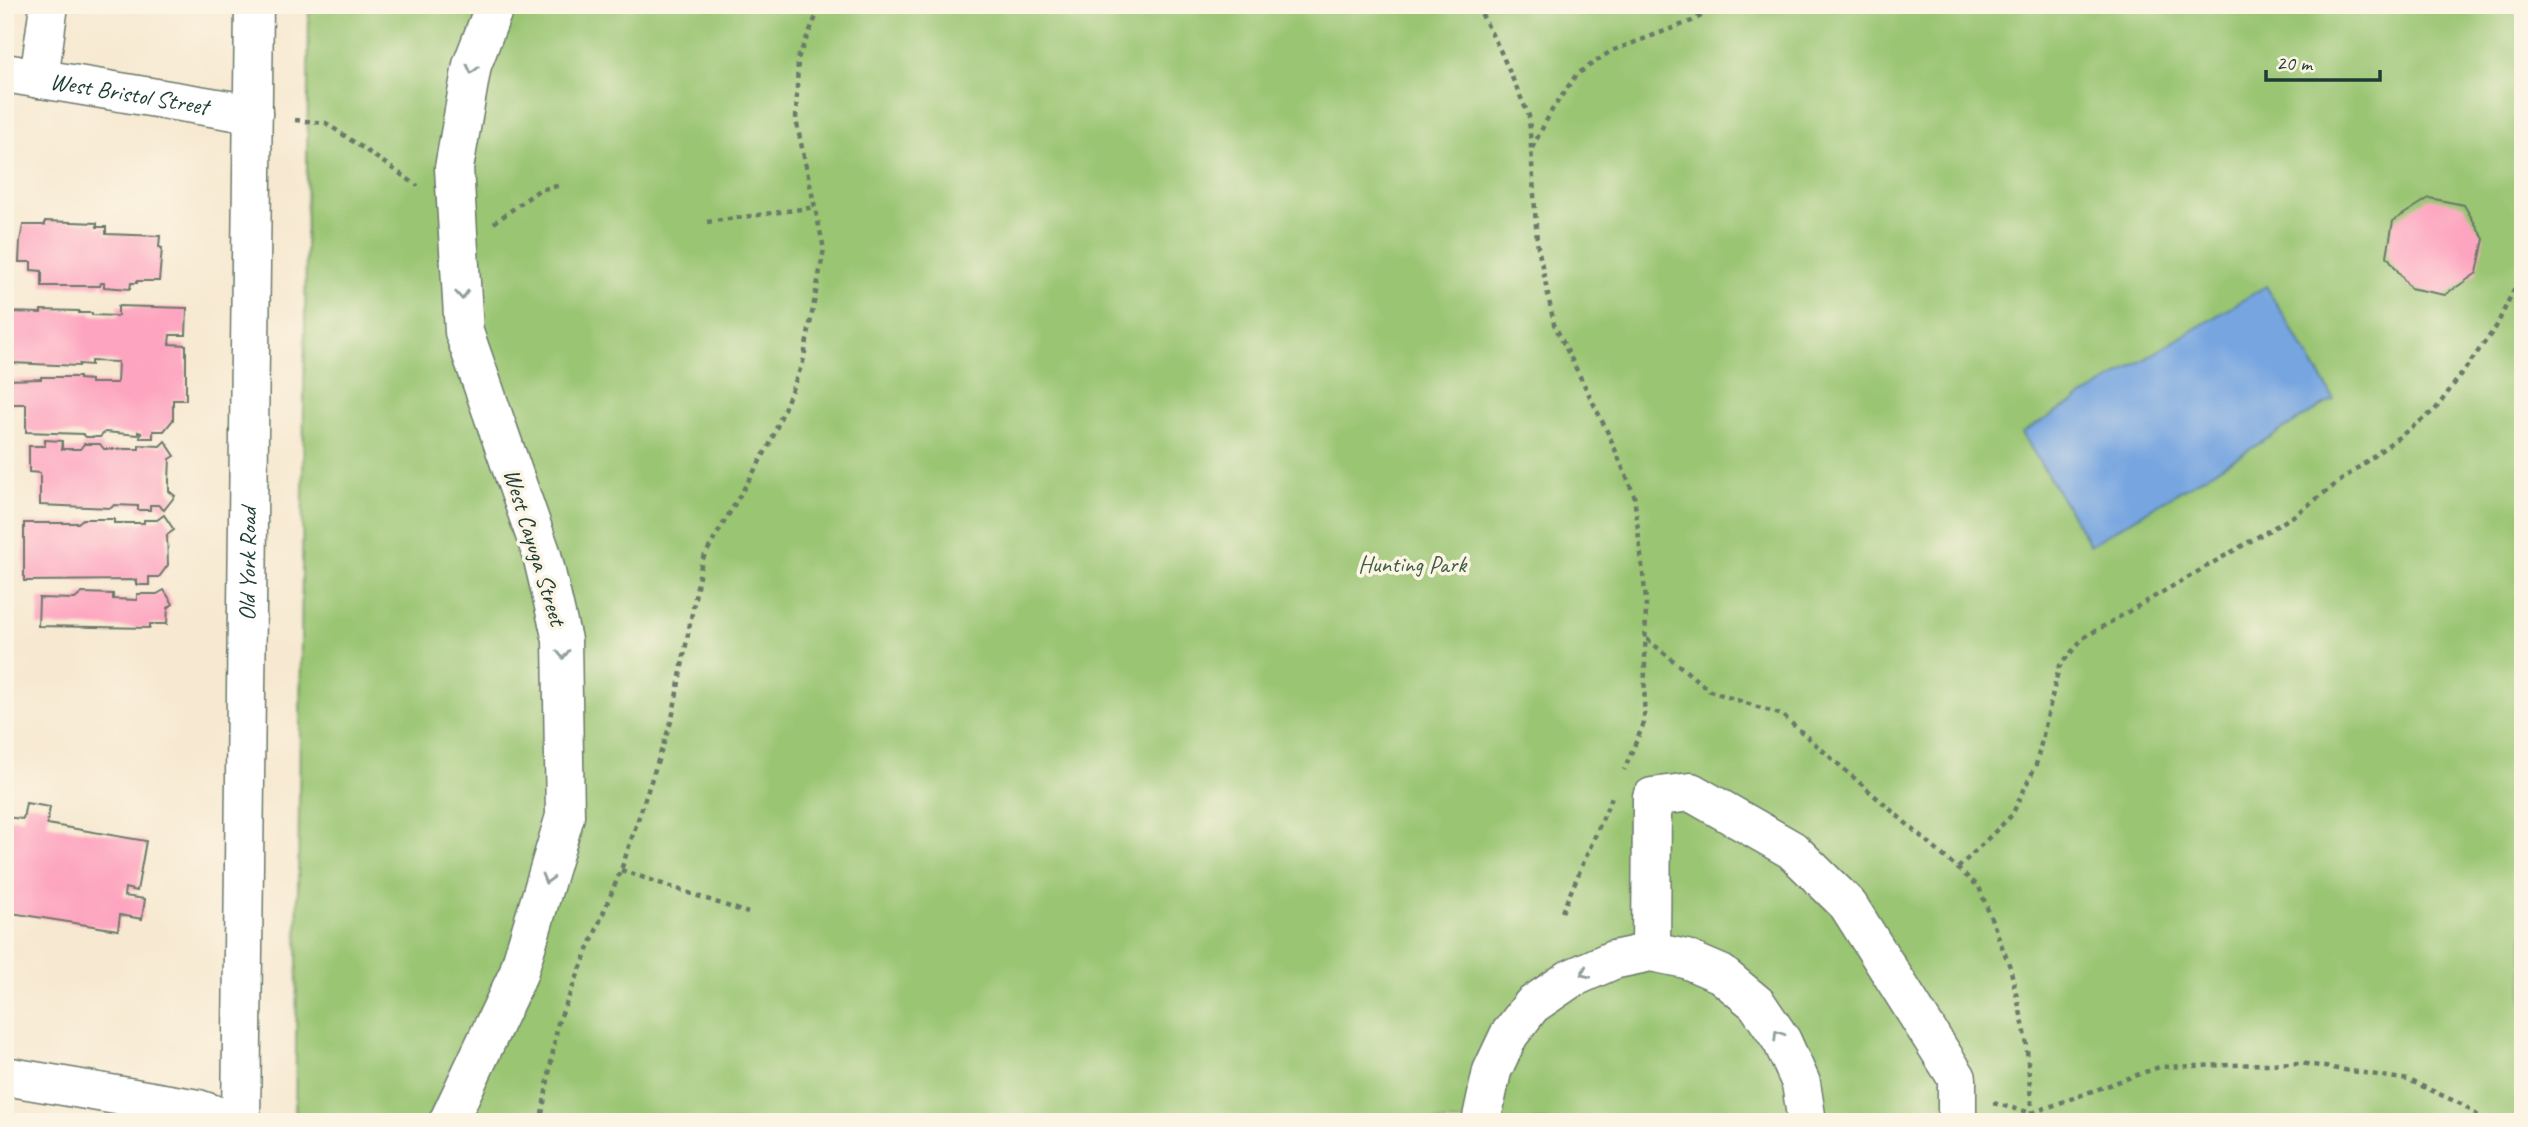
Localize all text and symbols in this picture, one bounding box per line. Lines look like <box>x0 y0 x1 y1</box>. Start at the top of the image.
scale bar <box>2266 38 2379 82</box>
text: 20 m <box>2276 50 2314 76</box>
one-way arrow <box>466 63 480 75</box>
street label: West Bristol Street <box>48 66 213 122</box>
one-way arrow <box>454 290 469 301</box>
street label: West Cayuga Street <box>497 465 574 631</box>
street label: Old York Road <box>232 503 263 621</box>
park label: Hunting Park <box>1358 549 1468 579</box>
one-way arrow <box>555 649 570 660</box>
one-way arrow <box>540 872 555 884</box>
one-way arrow <box>1580 964 1592 978</box>
one-way arrow <box>1773 1030 1786 1043</box>

